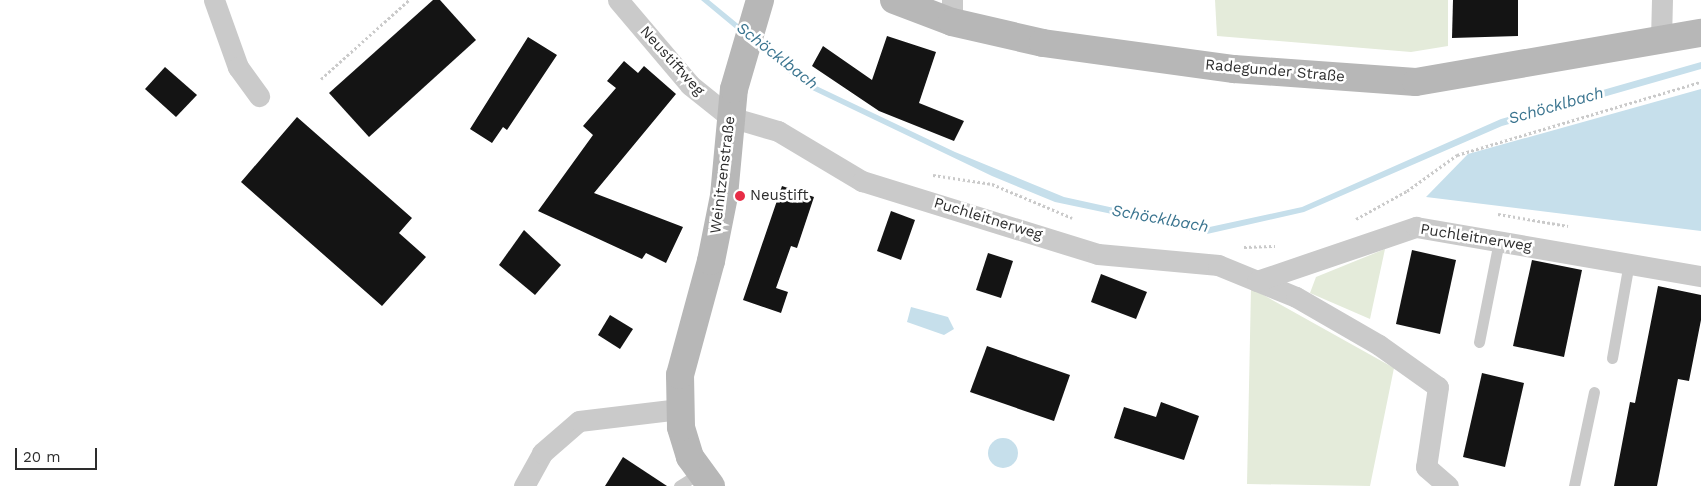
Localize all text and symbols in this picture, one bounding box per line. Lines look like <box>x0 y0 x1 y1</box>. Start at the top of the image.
water label: Schöcklbach <box>733 18 821 94</box>
street label: Neustiftweg <box>636 23 708 99</box>
street label: Radegunder Straße <box>1204 56 1346 86</box>
water label: Schöcklbach <box>1506 83 1606 129</box>
street label: Weinitzenstraße <box>707 115 739 235</box>
place label: Neustift <box>750 187 808 205</box>
marker: Neustift <box>734 190 746 202</box>
street label: Puchleitnerweg <box>932 194 1044 244</box>
water label: Schöcklbach <box>1110 201 1210 237</box>
street label: Puchleitnerweg <box>1419 220 1533 256</box>
scale bar <box>18 438 100 470</box>
text: 20 m <box>23 448 61 466</box>

